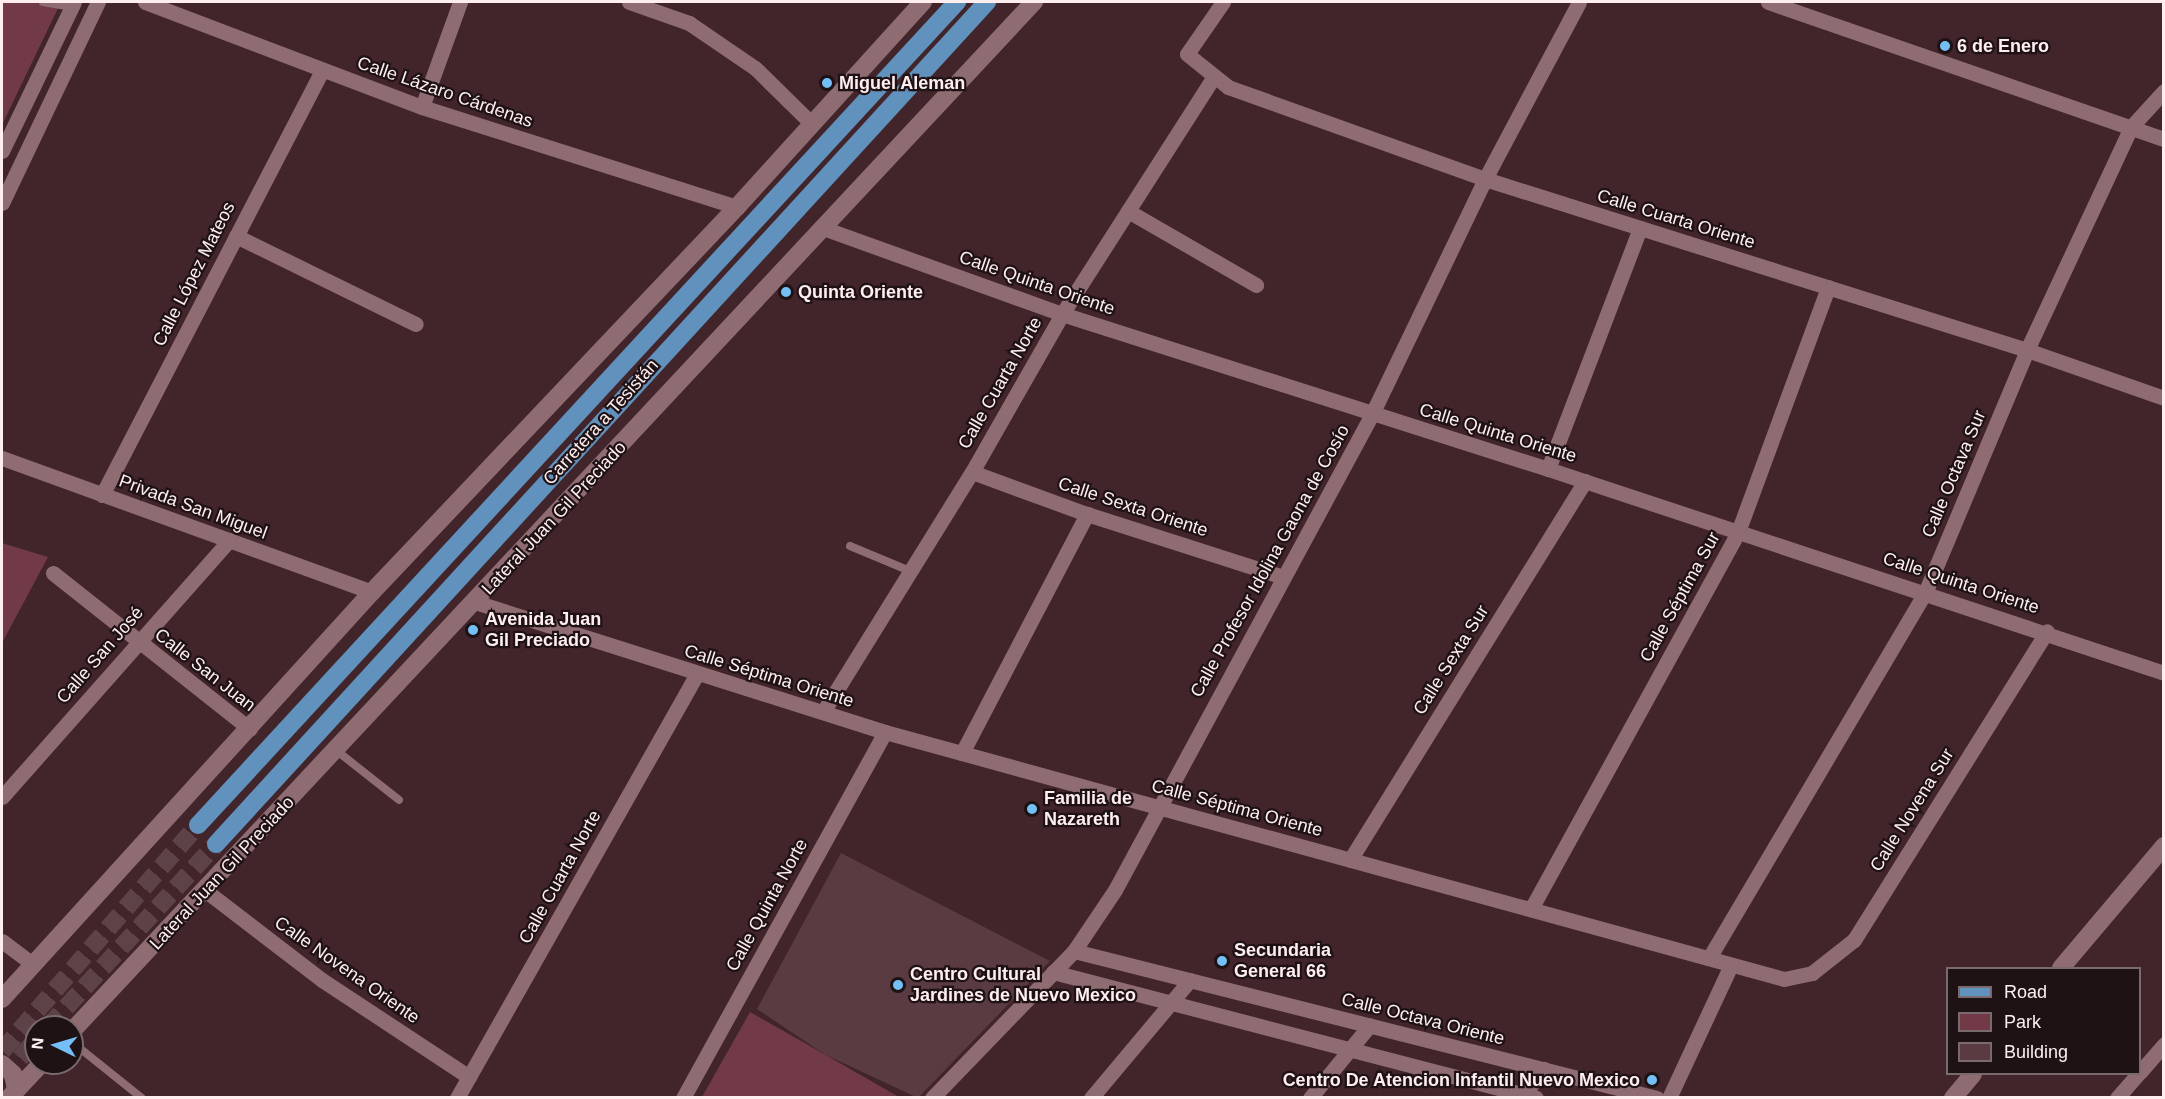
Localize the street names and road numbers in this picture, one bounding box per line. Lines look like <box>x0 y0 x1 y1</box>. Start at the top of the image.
street label: Calle Lázaro Cárdenas <box>354 52 536 132</box>
street label: Calle Cuarta Oriente <box>1594 185 1758 253</box>
street label: Calle López Mateos <box>148 198 240 350</box>
street label: Calle Quinta Oriente <box>956 246 1118 320</box>
street label: Calle Cuarta Norte <box>953 313 1047 453</box>
street label: Carretera a Tesistán <box>539 355 663 489</box>
street label: Calle Quinta Oriente <box>1417 399 1579 467</box>
street label: Calle Octava Sur <box>1917 407 1991 541</box>
street label: Calle Profesor Idolina Gaona de Cosío <box>1186 421 1354 701</box>
street label: Lateral Juan Gil Preciado <box>477 437 631 599</box>
street label: Privada San Miguel <box>116 470 270 544</box>
street label: Calle Sexta Oriente <box>1055 473 1211 541</box>
street label: Calle Séptima Sur <box>1635 528 1725 666</box>
street label: Calle Quinta Oriente <box>1880 548 2042 618</box>
street label: Calle Sexta Sur <box>1409 601 1493 719</box>
street label: Calle San José <box>52 602 148 708</box>
street label: Calle San Juan <box>150 624 260 716</box>
street label: Calle Séptima Oriente <box>682 640 856 712</box>
street label: Calle Novena Sur <box>1865 744 1959 876</box>
street label: Calle Séptima Oriente <box>1149 775 1325 841</box>
street label: Lateral Juan Gil Preciado <box>145 792 299 954</box>
street label: Calle Cuarta Norte <box>514 807 606 947</box>
street label: Calle Quinta Norte <box>722 835 812 975</box>
street label: Calle Novena Oriente <box>270 912 424 1028</box>
street label: Calle Octava Oriente <box>1339 988 1507 1050</box>

